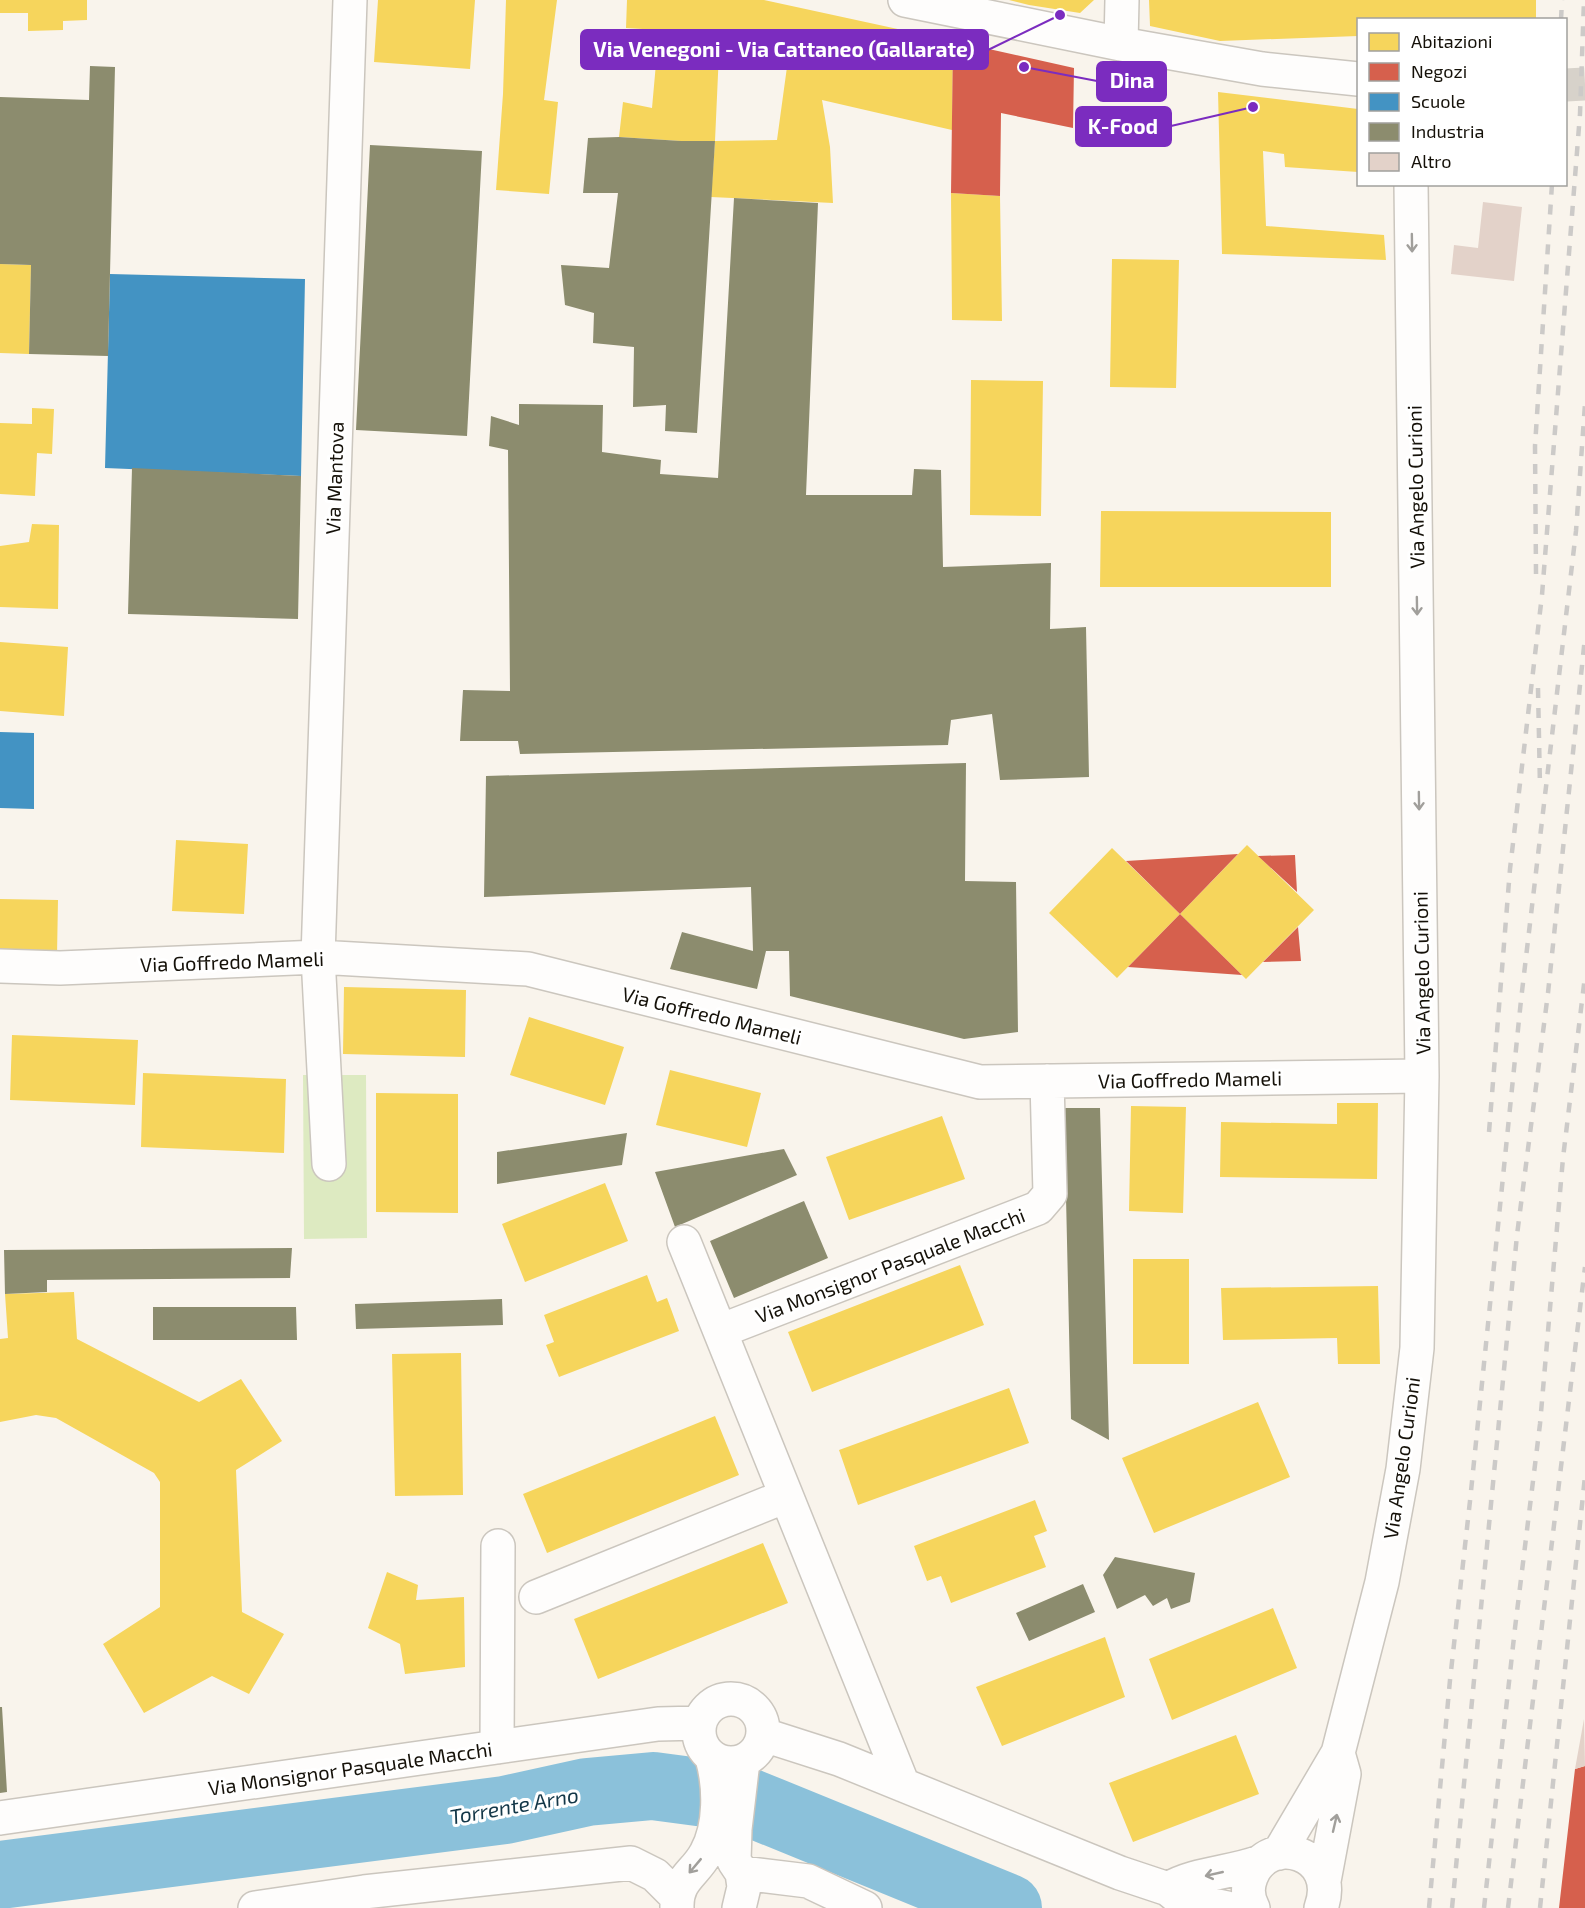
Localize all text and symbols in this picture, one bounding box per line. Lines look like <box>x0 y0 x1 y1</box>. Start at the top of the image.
legend <box>1357 18 1567 186</box>
callout: Via Venegoni - Via Cattaneo (Gallarate) <box>581 30 988 69</box>
text: Abitazioni <box>1411 30 1492 52</box>
text: Via Venegoni - Via Cattaneo (Gallarate) <box>593 36 975 61</box>
text: Negozi <box>1411 60 1467 82</box>
callout: Dina <box>1097 62 1166 101</box>
text: Dina <box>1110 67 1154 92</box>
text: Scuole <box>1411 90 1465 112</box>
callout: K-Food <box>1076 107 1171 146</box>
text: K-Food <box>1088 113 1158 138</box>
text: Industria <box>1411 120 1484 142</box>
text: Altro <box>1411 150 1451 172</box>
one-way arrow <box>1406 232 1418 252</box>
street label: Via Angelo Curioni <box>1402 405 1428 569</box>
street label: Via Mantova <box>320 421 348 535</box>
one-way arrow <box>1411 595 1422 615</box>
one-way arrow <box>1413 790 1425 810</box>
street label: Via Angelo Curioni <box>1408 891 1434 1055</box>
street label: Via Goffredo Mameli <box>140 946 324 976</box>
street label: Via Goffredo Mameli <box>620 981 804 1049</box>
street label: Via Goffredo Mameli <box>1098 1065 1282 1093</box>
street label: Via Monsignor Pasquale Macchi <box>752 1202 1028 1328</box>
street label: Via Angelo Curioni <box>1378 1375 1424 1541</box>
street label: Via Monsignor Pasquale Macchi <box>206 1736 494 1800</box>
water label: Torrente Arno <box>448 1781 580 1829</box>
one-way arrow <box>1329 1814 1341 1833</box>
one-way arrow <box>688 1858 702 1873</box>
one-way arrow <box>1204 1869 1223 1881</box>

